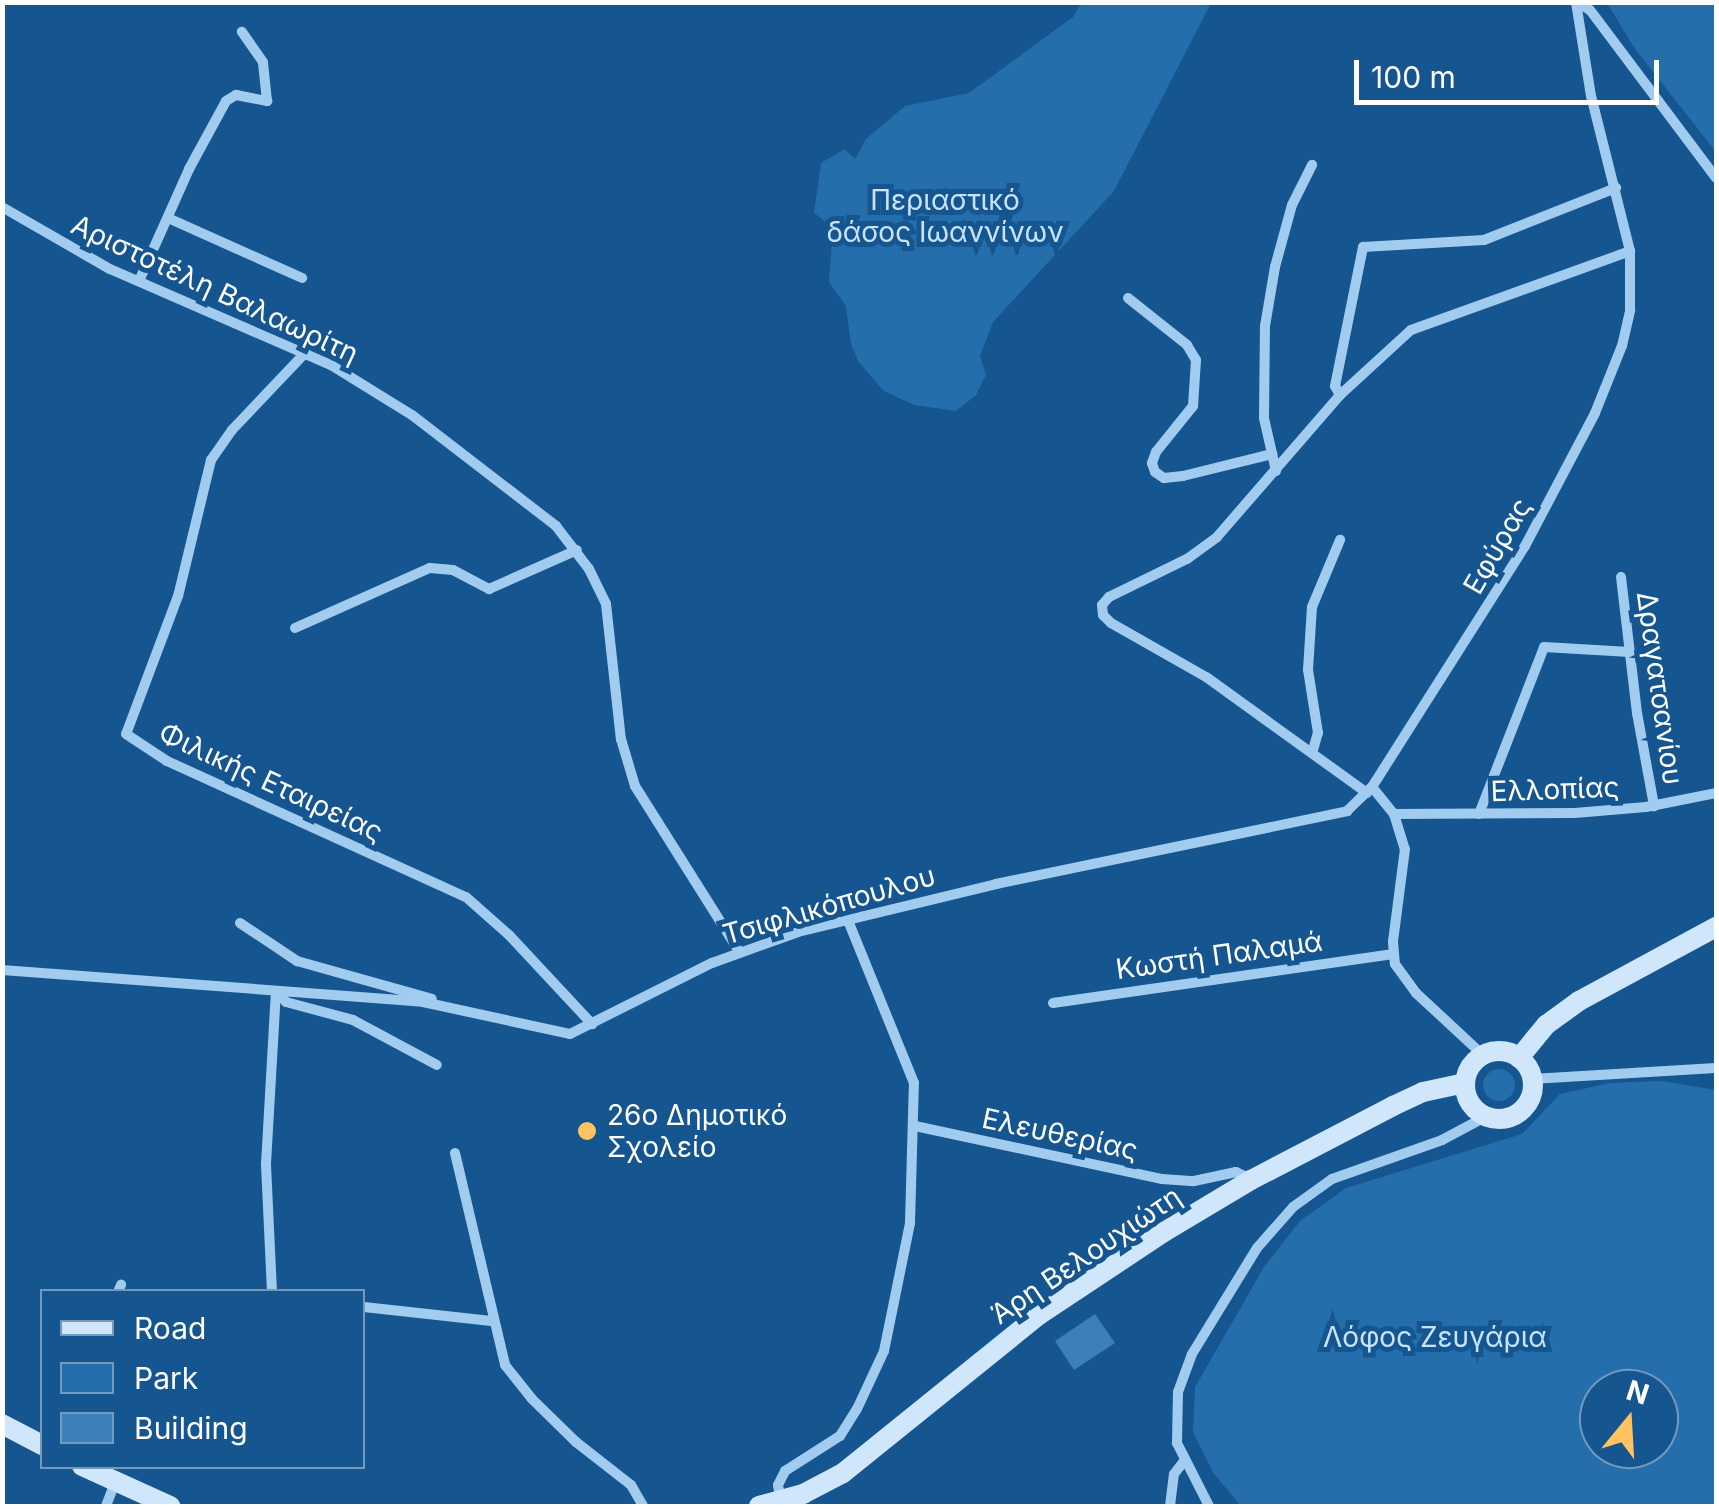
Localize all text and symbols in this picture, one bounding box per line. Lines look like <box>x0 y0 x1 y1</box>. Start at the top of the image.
scale bar <box>1359 40 1664 102</box>
text: 100 m <box>1371 59 1456 95</box>
park label: Περιαστικό δάσος Ιωαννίνων <box>826 183 1064 249</box>
street label: Αριστοτέλη Βαλαωρίτη <box>66 208 364 370</box>
street label: Εφύρας <box>1456 492 1538 600</box>
street label: Δραγατσανίου <box>1630 589 1690 787</box>
street label: Φιλικής Εταιρείας <box>154 715 388 849</box>
street label: Ελλοπίας <box>1490 770 1620 808</box>
street label: Τσιφλικόπουλου <box>719 859 939 951</box>
street label: Κωστή Παλαμά <box>1114 924 1324 986</box>
place label: 26ο Δημοτικό Σχολείο <box>607 1098 787 1164</box>
street label: Ελευθερίας <box>979 1101 1141 1167</box>
marker: 26ο Δημοτικό Σχολείο <box>576 1120 598 1142</box>
street label: Άρη Βελουχιώτη <box>985 1179 1187 1331</box>
legend <box>40 1289 365 1469</box>
text: Road <box>134 1310 206 1346</box>
park label: Λόφος Ζευγάρια <box>1323 1320 1547 1354</box>
text: Park <box>134 1360 198 1396</box>
north arrow <box>1579 1369 1679 1469</box>
text: N <box>1622 1373 1653 1412</box>
text: Building <box>134 1410 248 1446</box>

